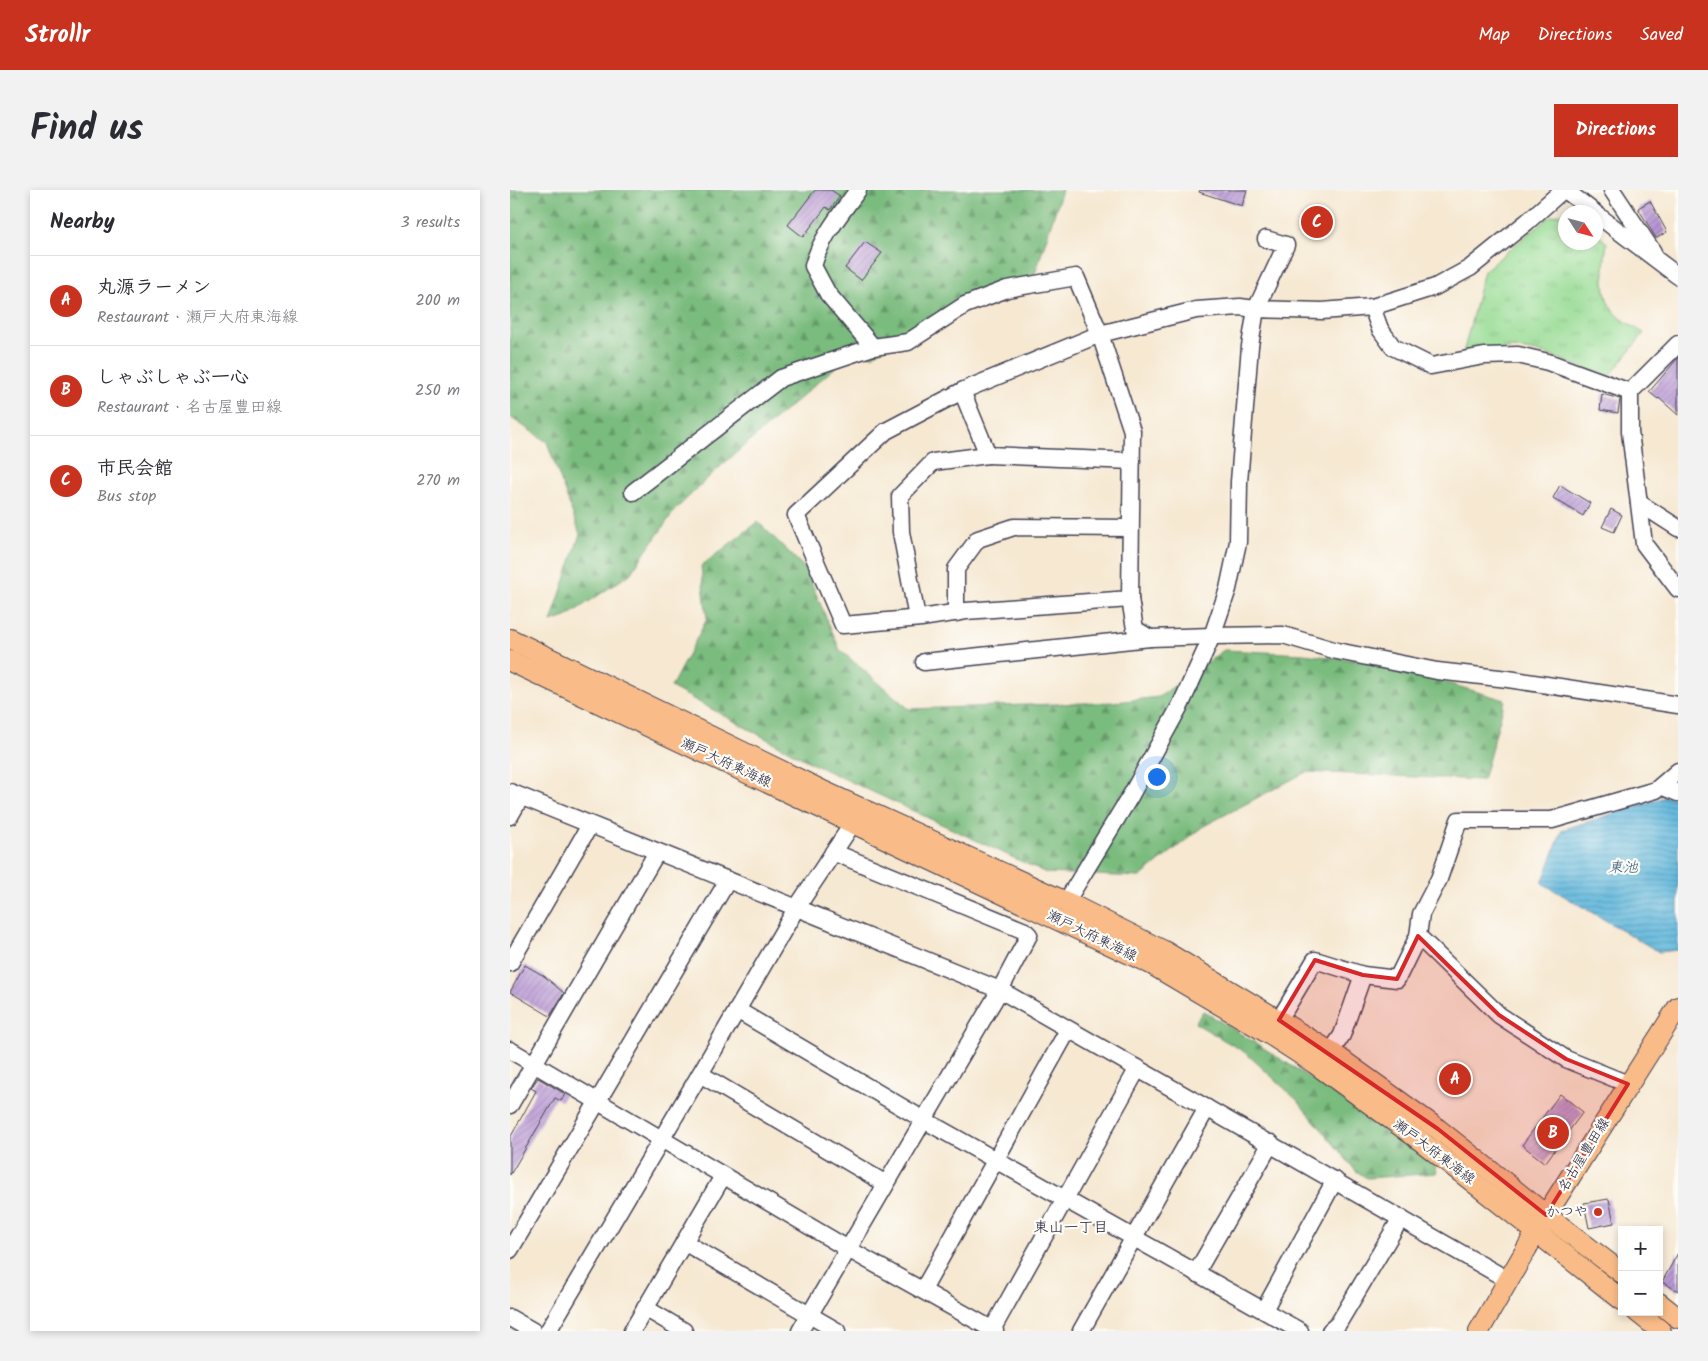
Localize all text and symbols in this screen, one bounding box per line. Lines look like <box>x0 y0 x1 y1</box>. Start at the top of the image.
text: Strollr <box>25 16 90 55</box>
text: Map <box>1478 21 1510 50</box>
text: Directions <box>1538 21 1612 50</box>
text: Saved <box>1640 21 1683 50</box>
text: Find us <box>30 102 143 158</box>
button: Directions <box>1554 104 1678 157</box>
pin: C <box>1301 203 1333 241</box>
north arrow <box>1558 205 1603 250</box>
text: Nearby <box>50 206 115 239</box>
text: 3 results <box>401 210 460 235</box>
text: 丸源ラーメン <box>97 273 211 303</box>
text: A <box>61 288 71 313</box>
text: 200 m <box>416 288 460 313</box>
text: Restaurant · 瀬戸大府東海線 <box>97 305 298 330</box>
text: しゃぶしゃぶ一心 <box>97 363 249 393</box>
text: B <box>61 378 71 403</box>
text: 250 m <box>415 378 460 403</box>
text: Restaurant · 名古屋豊田線 <box>97 395 282 420</box>
text: 市民会館 <box>97 454 173 484</box>
text: C <box>61 468 71 493</box>
text: 270 m <box>416 468 460 493</box>
text: Bus stop <box>97 484 156 509</box>
street label: 瀬戸大府東海線 <box>677 732 775 794</box>
your location <box>1144 764 1170 790</box>
water label: 東池 <box>1608 856 1639 880</box>
street label: 瀬戸大府東海線 <box>1043 905 1141 967</box>
pin: A <box>1439 1060 1471 1098</box>
street label: 瀬戸大府東海線 <box>1388 1114 1480 1190</box>
pin: B <box>1537 1114 1569 1152</box>
street label: 名古屋豊田線 <box>1552 1114 1616 1196</box>
place label: かつや <box>1546 1201 1588 1223</box>
marker: かつや <box>1592 1206 1604 1218</box>
district label: 東山一丁目 <box>1033 1216 1109 1240</box>
map controls <box>1618 1226 1663 1316</box>
button: + <box>1618 1226 1663 1271</box>
button: − <box>1618 1271 1663 1316</box>

